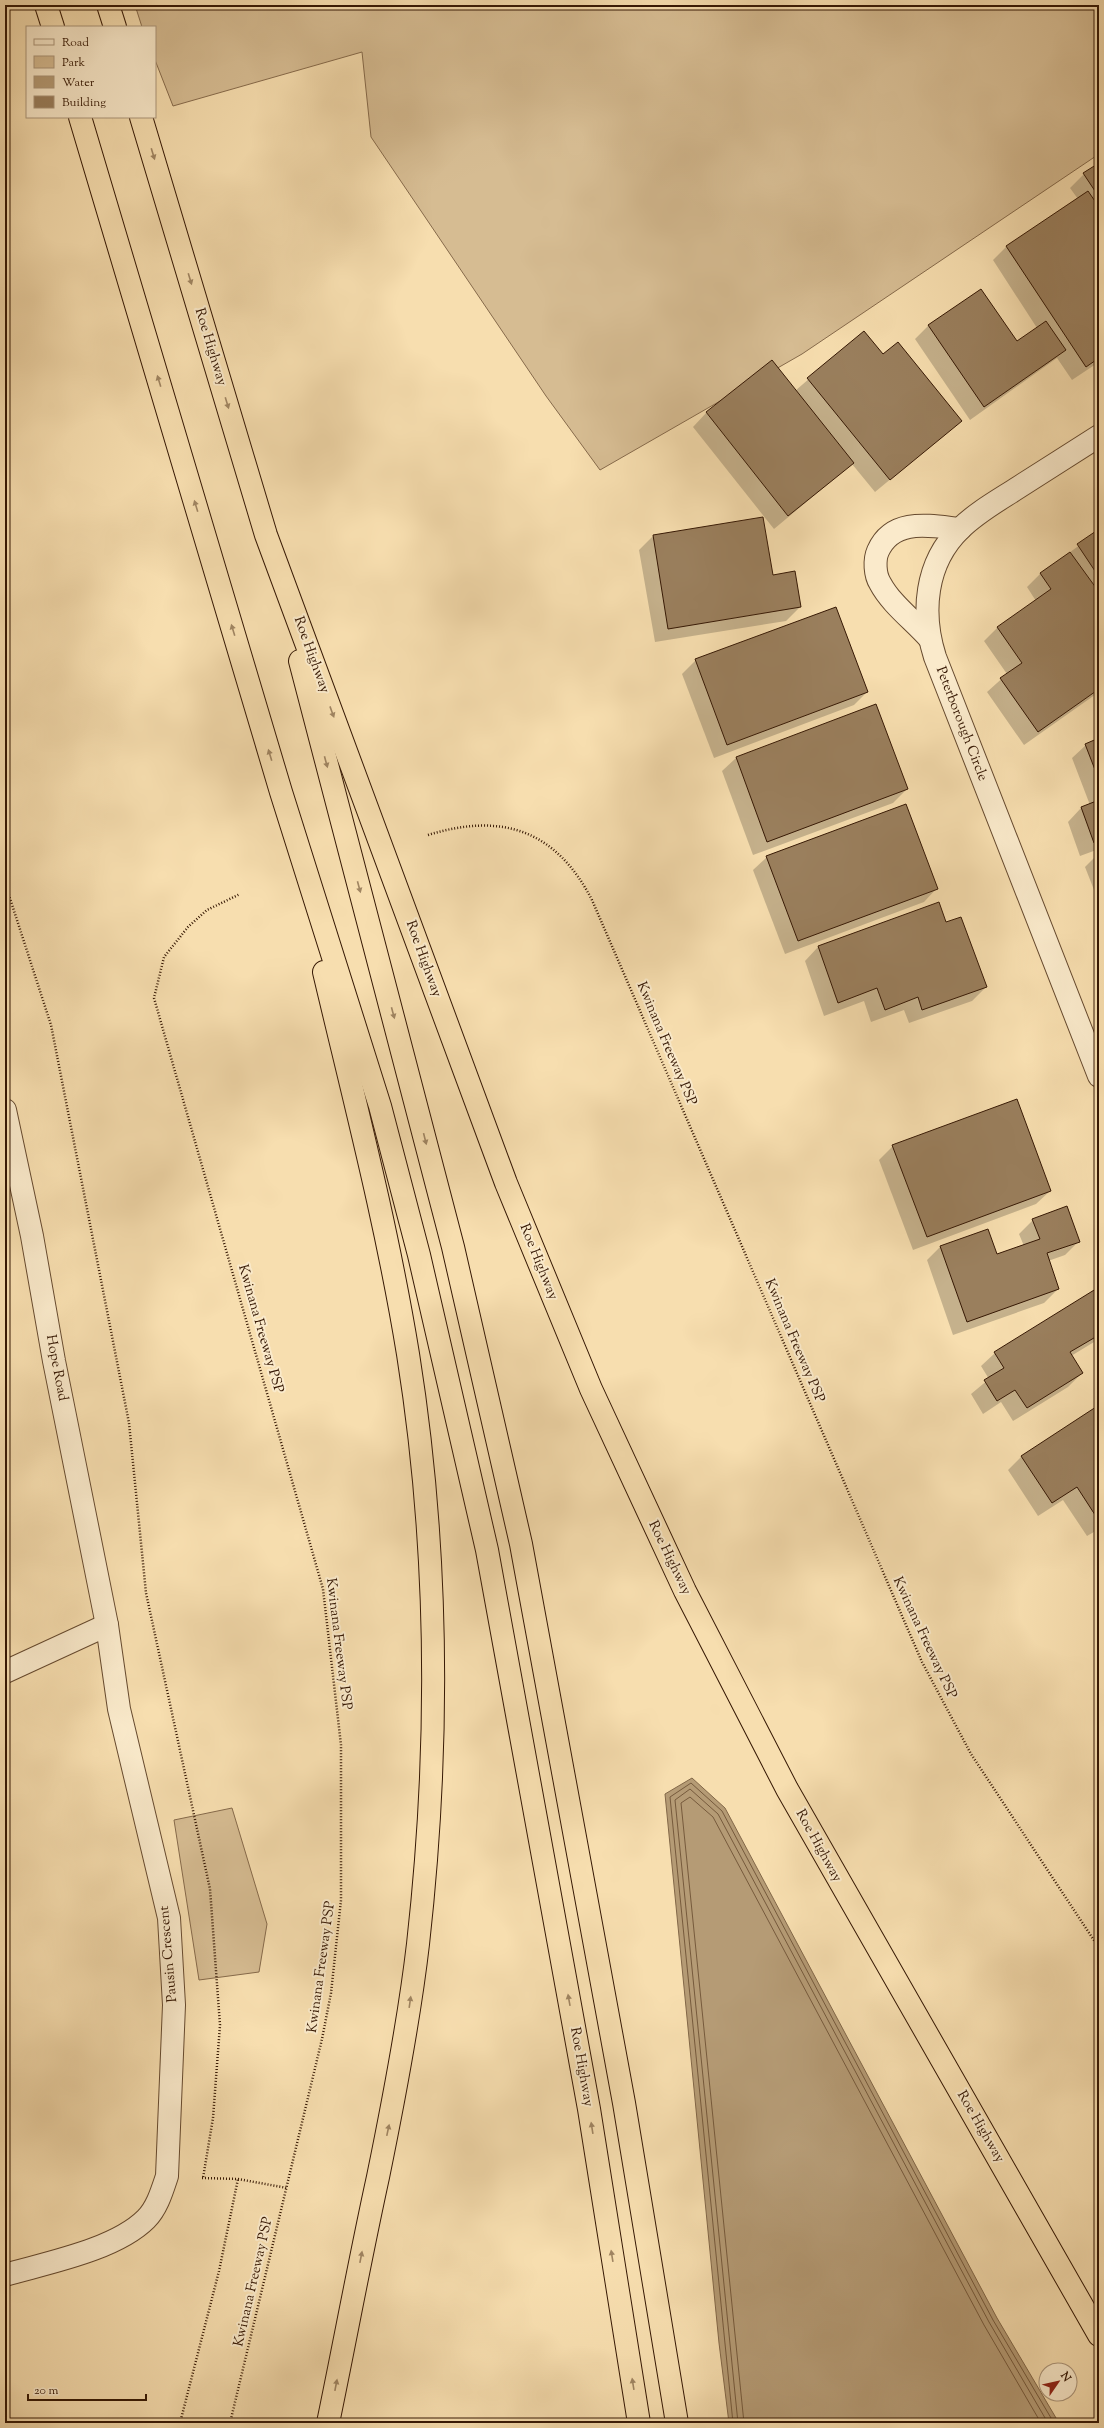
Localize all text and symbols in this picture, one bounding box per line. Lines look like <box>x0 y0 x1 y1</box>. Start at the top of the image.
legend <box>26 26 156 118</box>
text: Road <box>62 34 89 52</box>
text: Park <box>62 54 85 72</box>
text: Water <box>62 74 95 92</box>
text: Building <box>62 94 106 112</box>
one-way arrow <box>150 149 156 161</box>
one-way arrow <box>187 273 193 285</box>
street label: Roe Highway <box>189 306 231 388</box>
one-way arrow <box>156 375 162 387</box>
one-way arrow <box>224 398 230 410</box>
one-way arrow <box>193 500 199 512</box>
street label: Roe Highway <box>288 614 334 696</box>
one-way arrow <box>230 624 236 636</box>
street label: Peterborough Circle <box>930 664 992 784</box>
one-way arrow <box>329 706 335 718</box>
one-way arrow <box>267 749 273 761</box>
one-way arrow <box>323 756 329 768</box>
one-way arrow <box>357 881 363 894</box>
street label: Roe Highway <box>400 918 446 1000</box>
street label: Kwinana Freeway PSP <box>631 979 701 1109</box>
one-way arrow <box>390 1007 396 1019</box>
one-way arrow <box>423 1133 429 1145</box>
street label: Roe Highway <box>514 1221 562 1303</box>
street label: Kwinana Freeway PSP <box>232 1262 288 1396</box>
street label: Kwinana Freeway PSP <box>759 1276 829 1406</box>
street label: Hope Road <box>40 1333 72 1403</box>
street label: Roe Highway <box>642 1517 696 1599</box>
street label: Kwinana Freeway PSP <box>887 1574 961 1702</box>
street label: Kwinana Freeway PSP <box>320 1577 356 1711</box>
street label: Roe Highway <box>790 1806 846 1886</box>
street label: Kwinana Freeway PSP <box>303 1900 341 2034</box>
street label: Pausin Crescent <box>155 1905 183 2003</box>
one-way arrow <box>566 1994 572 2006</box>
one-way arrow <box>407 1996 413 2008</box>
street label: Roe Highway <box>564 2026 598 2108</box>
street label: Roe Highway <box>951 2087 1009 2167</box>
one-way arrow <box>589 2122 595 2134</box>
one-way arrow <box>385 2124 391 2136</box>
street label: Kwinana Freeway PSP <box>229 2215 279 2349</box>
one-way arrow <box>609 2250 615 2262</box>
one-way arrow <box>359 2251 365 2263</box>
north arrow <box>1038 2362 1078 2402</box>
text: N <box>1056 2368 1075 2385</box>
scale bar <box>28 2376 146 2402</box>
one-way arrow <box>630 2378 636 2391</box>
one-way arrow <box>333 2379 339 2391</box>
text: 20 m <box>34 2382 59 2400</box>

